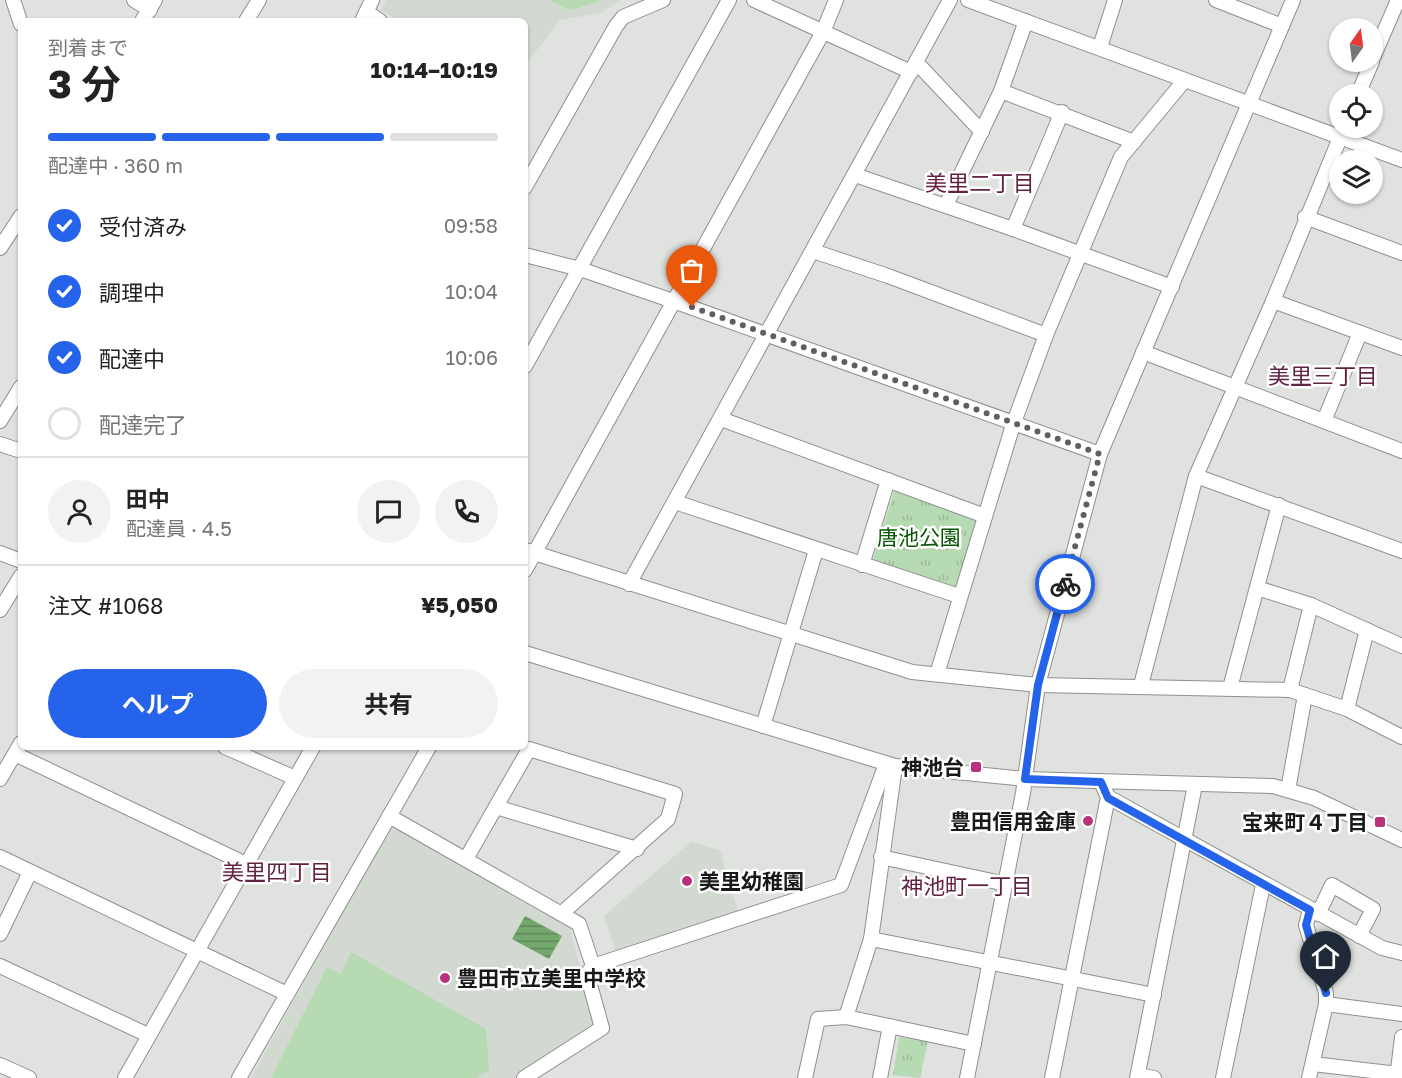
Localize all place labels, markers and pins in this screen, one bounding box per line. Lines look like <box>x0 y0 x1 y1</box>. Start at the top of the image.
pin <box>666 245 717 307</box>
place label: 神池台 <box>901 754 964 780</box>
marker: 神池台 <box>969 760 983 774</box>
place label: 豊田信用金庫 <box>950 808 1076 834</box>
place label: 宝来町４丁目 <box>1242 809 1368 835</box>
marker: 豊田信用金庫 <box>1081 814 1095 828</box>
marker: 宝来町４丁目 <box>1373 815 1387 829</box>
place label: 美里幼稚園 <box>699 868 804 894</box>
marker: 美里幼稚園 <box>680 874 694 888</box>
pin <box>1300 931 1351 993</box>
place label: 豊田市立美里中学校 <box>457 965 646 991</box>
marker: 豊田市立美里中学校 <box>438 971 452 985</box>

